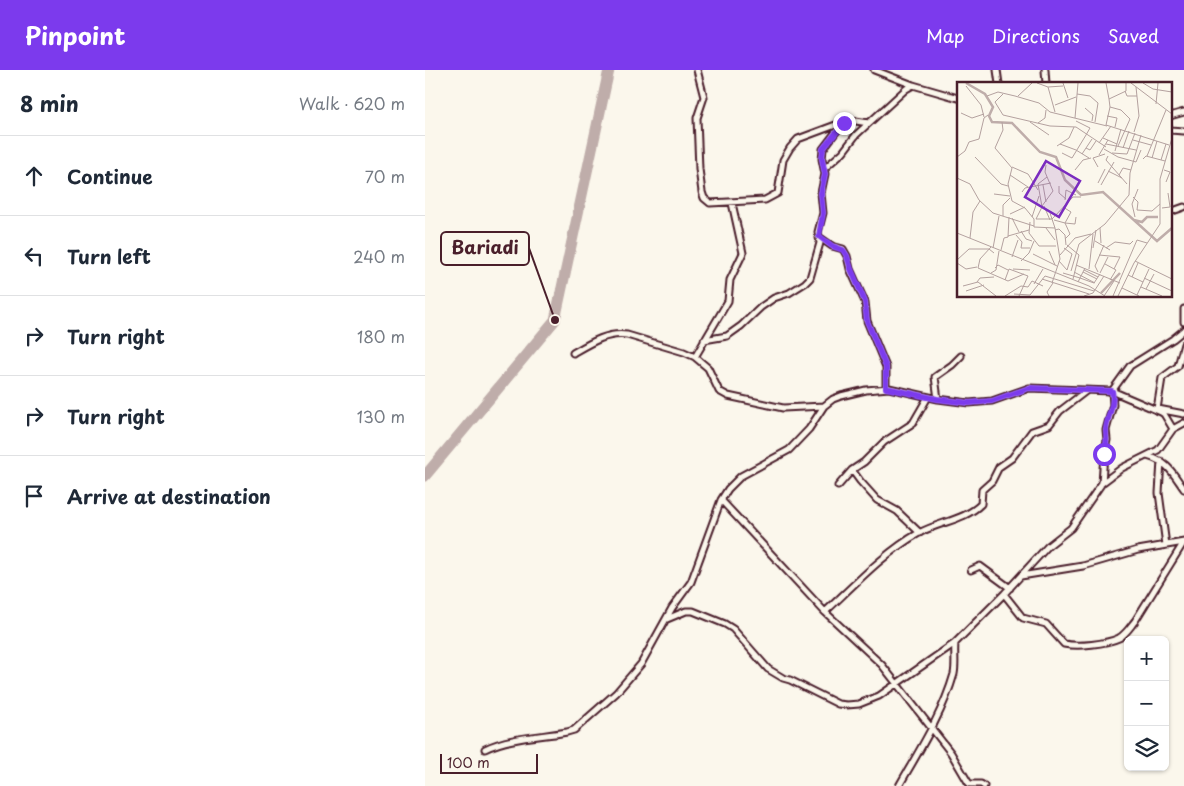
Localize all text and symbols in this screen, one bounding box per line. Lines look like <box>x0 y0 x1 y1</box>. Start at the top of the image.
text: Pinpoint <box>25 17 126 53</box>
text: Map <box>926 22 964 49</box>
text: Directions <box>992 22 1080 49</box>
text: Saved <box>1108 22 1159 49</box>
inset map <box>957 82 1171 298</box>
text: 8 min <box>20 87 79 119</box>
text: Walk · 620 m <box>299 91 405 115</box>
route end <box>833 112 856 135</box>
icon: ahead <box>20 162 48 190</box>
text: Continue <box>67 162 153 190</box>
text: 70 m <box>365 164 405 188</box>
callout: Bariadi <box>441 232 529 265</box>
text: Bariadi <box>451 233 519 260</box>
icon: left <box>20 242 48 270</box>
text: Turn left <box>67 242 151 270</box>
text: 240 m <box>353 244 405 268</box>
icon: right <box>20 322 48 350</box>
text: Turn right <box>67 322 165 350</box>
text: 180 m <box>357 324 405 348</box>
icon: right <box>20 402 48 430</box>
text: Turn right <box>67 402 165 430</box>
text: 130 m <box>357 404 405 428</box>
route start <box>1093 443 1116 466</box>
icon: arrive <box>20 482 48 510</box>
text: Arrive at destination <box>67 482 271 510</box>
map controls <box>1124 636 1169 771</box>
button: + <box>1124 636 1169 681</box>
button: − <box>1124 681 1169 726</box>
button: layers <box>1124 726 1169 771</box>
scale bar <box>440 751 537 774</box>
text: 100 m <box>447 752 490 773</box>

